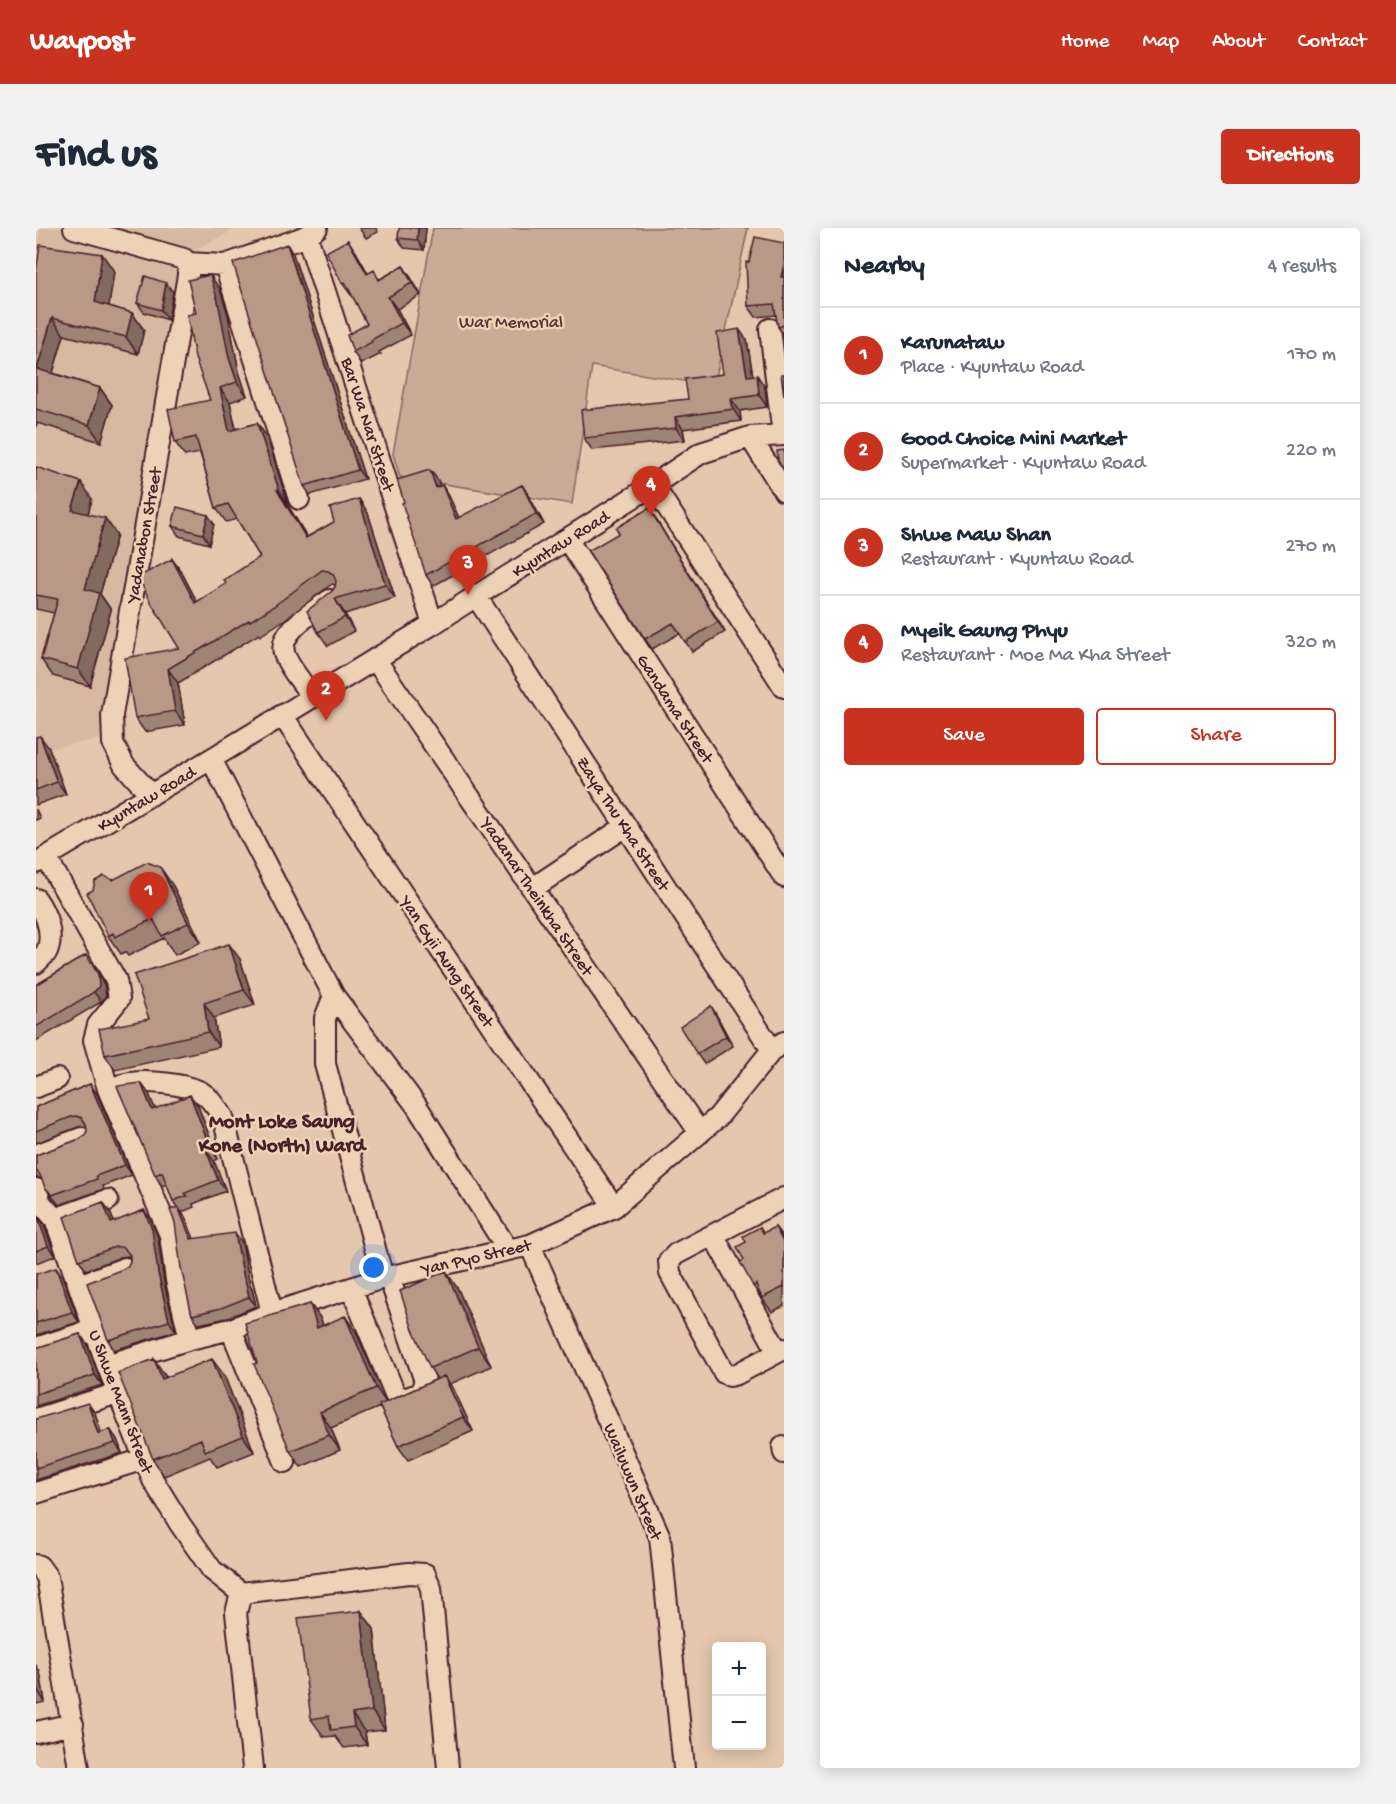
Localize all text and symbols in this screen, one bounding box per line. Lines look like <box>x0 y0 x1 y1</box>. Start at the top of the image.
text: Waypost <box>30 26 133 59</box>
text: Home <box>1061 30 1109 55</box>
text: Map <box>1142 30 1179 55</box>
text: About <box>1212 30 1265 55</box>
text: Contact <box>1298 30 1366 55</box>
button: Directions <box>1221 129 1360 184</box>
text: Find us <box>36 132 156 181</box>
text: Nearby <box>844 252 925 283</box>
text: 4 results <box>1268 256 1336 279</box>
park label: War Memorial <box>459 313 563 334</box>
text: Karunataw <box>901 331 1004 357</box>
text: 1 <box>859 344 868 367</box>
text: 170 m <box>1287 344 1336 367</box>
street label: Bar Wa Nar Street <box>335 354 399 496</box>
text: Place · Kyuntaw Road <box>901 357 1083 380</box>
text: Good Choice Mini Market <box>901 427 1126 453</box>
text: 2 <box>859 440 868 463</box>
text: 220 m <box>1286 440 1336 463</box>
text: Supermarket · Kyuntaw Road <box>901 453 1145 476</box>
street label: Yadanabon Street <box>123 464 168 607</box>
pin: 4 <box>632 466 670 516</box>
street label: Kyuntaw Road <box>509 506 615 583</box>
text: Shwe Maw Shan <box>901 523 1051 549</box>
text: 3 <box>858 536 869 559</box>
text: 270 m <box>1286 536 1336 559</box>
pin: 3 <box>448 546 488 595</box>
text: Restaurant · Kyuntaw Road <box>901 549 1132 572</box>
text: Myeik Gaung Phyu <box>901 619 1068 645</box>
text: 4 <box>859 632 868 655</box>
text: 320 m <box>1286 632 1336 655</box>
text: Restaurant · Moe Ma Kha Street <box>901 645 1169 668</box>
street label: Gandama Street <box>631 651 718 769</box>
pin: 2 <box>306 672 346 721</box>
button: Save <box>844 708 1084 765</box>
button: Share <box>1096 708 1336 765</box>
street label: Zaya Thu Kha Street <box>571 753 674 897</box>
street label: Kyuntaw Road <box>94 762 201 838</box>
street label: Yadanar Theinkha Street <box>474 813 598 982</box>
pin: 1 <box>130 872 168 922</box>
street label: Yan Gyii Aung Street <box>393 891 498 1033</box>
district label: Mont Loke Saung Kone (North) Ward <box>198 1111 368 1160</box>
street label: Yan Pyo Street <box>418 1235 535 1282</box>
your location <box>359 1253 388 1282</box>
street label: U Shwe Mann Street <box>83 1327 157 1478</box>
street label: Wailuwun Street <box>598 1420 666 1545</box>
map controls <box>712 1642 766 1750</box>
button: + <box>712 1642 766 1696</box>
button: − <box>712 1696 766 1750</box>

